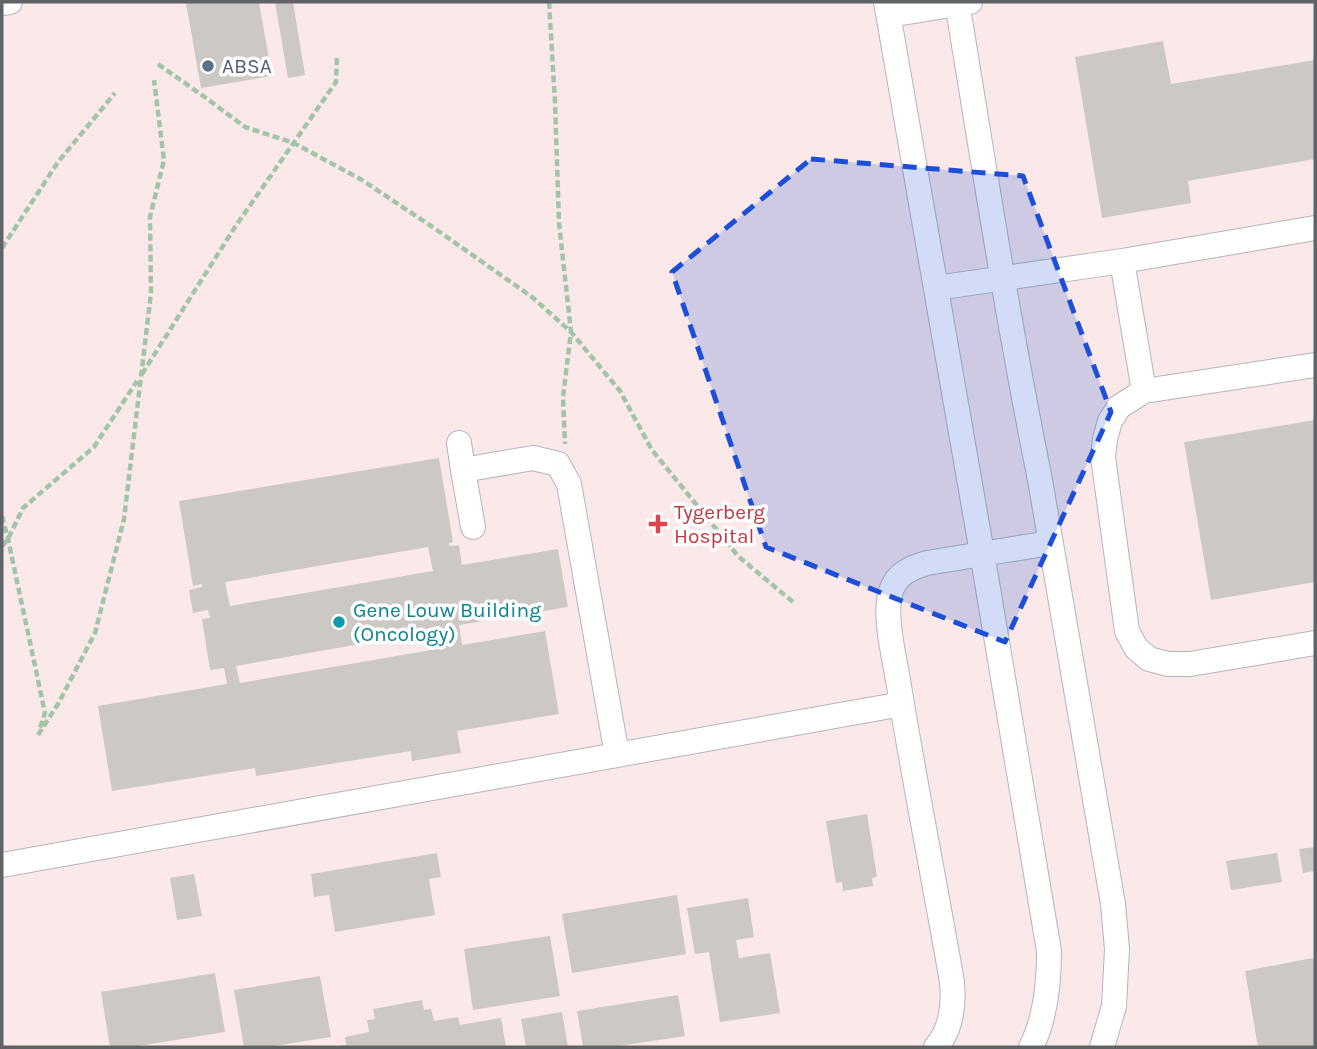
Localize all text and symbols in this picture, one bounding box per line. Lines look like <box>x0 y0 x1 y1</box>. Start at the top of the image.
place label: ABSA <box>222 54 272 78</box>
marker: ABSA <box>200 58 216 74</box>
place label: Tygerberg Hospital <box>674 500 765 548</box>
marker: Tygerberg Hospital <box>648 514 668 534</box>
place label: Gene Louw Building (Oncology) <box>353 598 541 646</box>
marker: Gene Louw Building (Oncology) <box>331 614 347 630</box>

